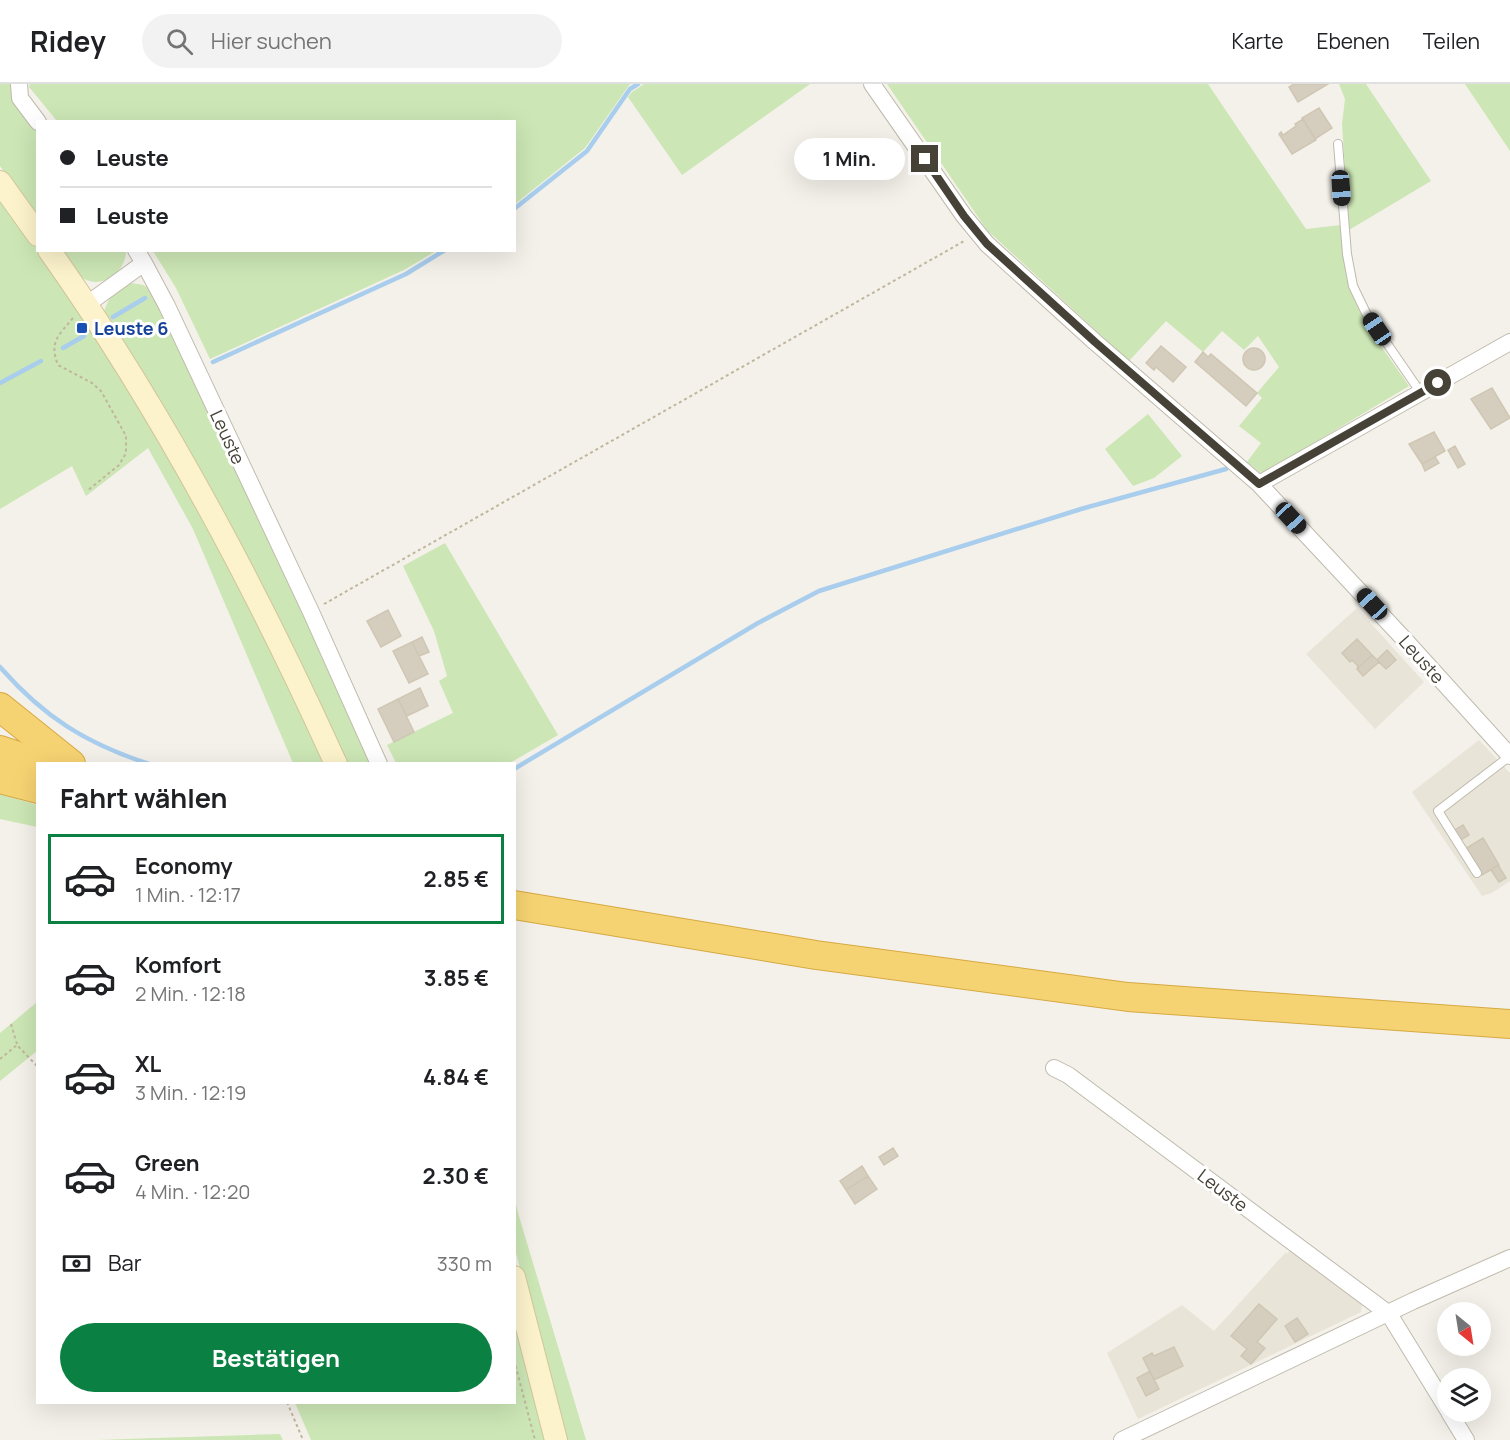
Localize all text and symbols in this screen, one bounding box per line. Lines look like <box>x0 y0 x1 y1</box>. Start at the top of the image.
search box <box>142 14 562 68</box>
text: Ridey <box>30 22 106 60</box>
icon: search <box>163 25 196 58</box>
text: Hier suchen <box>211 26 332 56</box>
text: Karte <box>1231 27 1283 55</box>
text: Ebenen <box>1316 27 1390 55</box>
text: Teilen <box>1423 27 1480 55</box>
callout: 1 Min. <box>793 138 904 180</box>
text: Leuste <box>96 143 169 173</box>
text: 1 Min. <box>822 145 877 172</box>
route end <box>911 145 938 172</box>
car <box>1331 169 1351 207</box>
text: Leuste <box>96 201 169 231</box>
car <box>1359 309 1395 349</box>
place label: Leuste 6 <box>94 316 168 340</box>
marker: Leuste 6 <box>75 321 89 335</box>
route start <box>1424 369 1451 396</box>
street label: Leuste <box>205 406 251 468</box>
car <box>1272 499 1310 537</box>
car <box>1353 585 1391 623</box>
street label: Leuste <box>1394 630 1450 688</box>
text: Fahrt wählen <box>60 779 228 816</box>
text: Economy <box>135 851 233 881</box>
icon: car <box>63 852 117 906</box>
text: 2.85 € <box>423 864 489 894</box>
text: 1 Min. · 12:17 <box>135 881 241 908</box>
text: Komfort <box>135 950 222 980</box>
icon: car <box>63 951 117 1005</box>
text: 3.85 € <box>424 963 489 993</box>
text: 2 Min. · 12:18 <box>135 980 246 1007</box>
text: XL <box>135 1049 161 1079</box>
icon: car <box>63 1050 117 1104</box>
text: 4.84 € <box>423 1062 489 1092</box>
text: 3 Min. · 12:19 <box>135 1079 246 1106</box>
text: Green <box>135 1148 200 1178</box>
icon: car <box>63 1149 117 1203</box>
text: 2.30 € <box>423 1161 489 1191</box>
street label: Leuste <box>1193 1163 1253 1217</box>
text: 4 Min. · 12:20 <box>135 1178 251 1205</box>
icon: cash <box>60 1247 93 1280</box>
text: Bar <box>108 1248 142 1278</box>
text: 330 m <box>437 1250 492 1277</box>
north arrow <box>1437 1302 1491 1356</box>
map controls <box>1437 1302 1491 1422</box>
button: Bestätigen <box>60 1323 492 1392</box>
button: layers <box>1437 1368 1491 1422</box>

